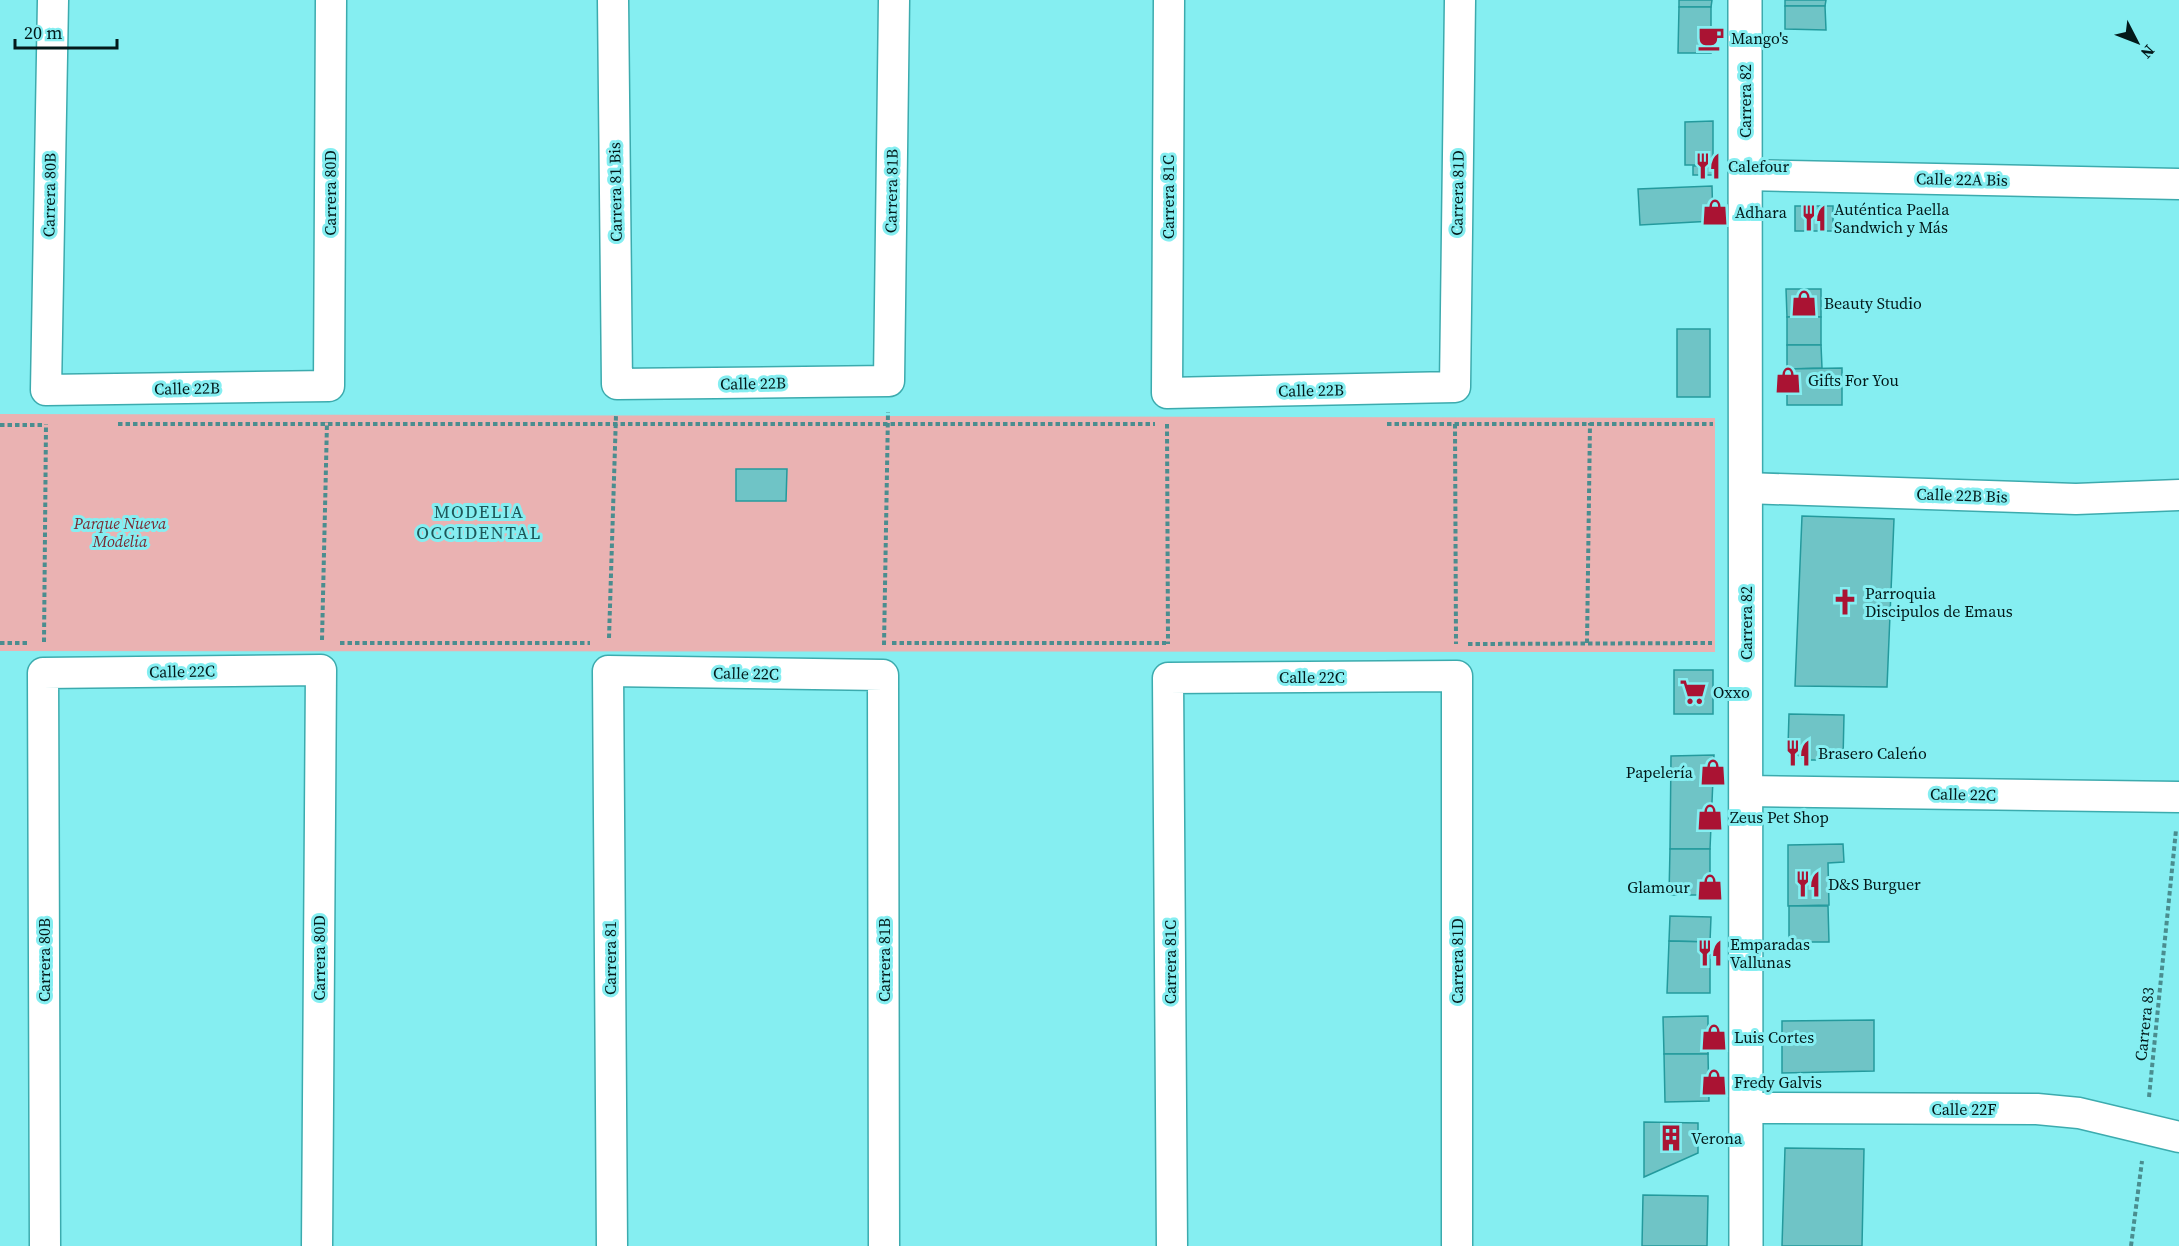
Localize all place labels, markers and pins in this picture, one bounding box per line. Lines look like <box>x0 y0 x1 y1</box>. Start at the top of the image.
cafe icon: Mango's <box>1696 23 1726 53</box>
place label: Mango's <box>1731 27 1789 49</box>
restaurant icon: Calefour <box>1693 151 1723 181</box>
place label: Calefour <box>1728 155 1789 177</box>
shop icon: Adhara <box>1700 197 1730 227</box>
place label: Auténtica Paella Sandwich y Más <box>1834 198 1950 238</box>
place label: Adhara <box>1735 201 1788 223</box>
restaurant icon: Auténtica Paella Sandwich y Más <box>1799 203 1829 233</box>
shop icon: Beauty Studio <box>1789 288 1819 318</box>
place label: Beauty Studio <box>1824 292 1922 314</box>
shop icon: Gifts For You <box>1773 365 1803 395</box>
place label: Gifts For You <box>1808 369 1899 391</box>
place label: Parroquia Discipulos de Emaus <box>1865 582 2013 622</box>
church icon: Parroquia Discipulos de Emaus <box>1830 587 1860 617</box>
supermarket icon: Oxxo <box>1678 677 1708 707</box>
place label: Oxxo <box>1713 681 1750 703</box>
restaurant icon: Brasero Caleńo <box>1783 738 1813 768</box>
place label: Brasero Caleńo <box>1818 742 1927 764</box>
shop icon: Papelería <box>1698 757 1728 787</box>
place label: Papelería <box>1626 761 1694 783</box>
shop icon: Zeus Pet Shop <box>1695 802 1725 832</box>
place label: Zeus Pet Shop <box>1730 806 1829 828</box>
restaurant icon: D&S Burguer <box>1793 869 1823 899</box>
shop icon: Glamour <box>1695 872 1725 902</box>
place label: D&S Burguer <box>1828 873 1921 895</box>
place label: Glamour <box>1627 876 1690 898</box>
place label: Emparadas Vallunas <box>1730 933 1810 973</box>
restaurant icon: Emparadas Vallunas <box>1695 938 1725 968</box>
shop icon: Luis Cortes <box>1699 1022 1729 1052</box>
place label: Luis Cortes <box>1734 1026 1814 1048</box>
shop icon: Fredy Galvis <box>1699 1067 1729 1097</box>
place label: Fredy Galvis <box>1734 1071 1822 1093</box>
building icon: Verona <box>1656 1123 1686 1153</box>
place label: Verona <box>1691 1127 1743 1149</box>

